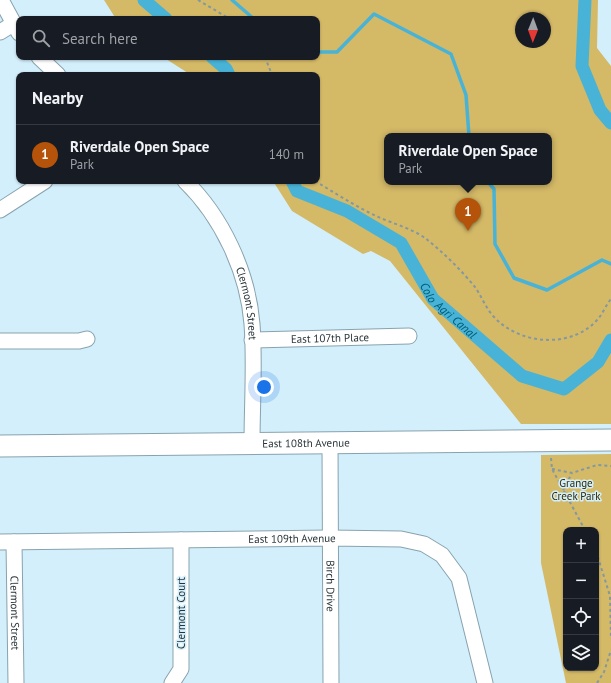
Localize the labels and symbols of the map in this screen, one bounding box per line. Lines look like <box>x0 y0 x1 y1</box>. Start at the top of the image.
north arrow <box>515 12 551 48</box>
pin: 1 <box>455 198 481 231</box>
street label: Clermont Street <box>233 265 260 341</box>
water label: Colo Agri Canal <box>417 279 481 342</box>
street label: East 107th Place <box>291 330 370 346</box>
your location <box>254 377 274 397</box>
street label: East 108th Avenue <box>262 436 350 450</box>
park label: Grange Creek Park <box>552 476 601 503</box>
street label: East 109th Avenue <box>248 531 336 546</box>
street label: Birch Drive <box>323 560 338 612</box>
street label: Clermont Street <box>7 576 23 651</box>
street label: Clermont Court <box>174 577 188 649</box>

